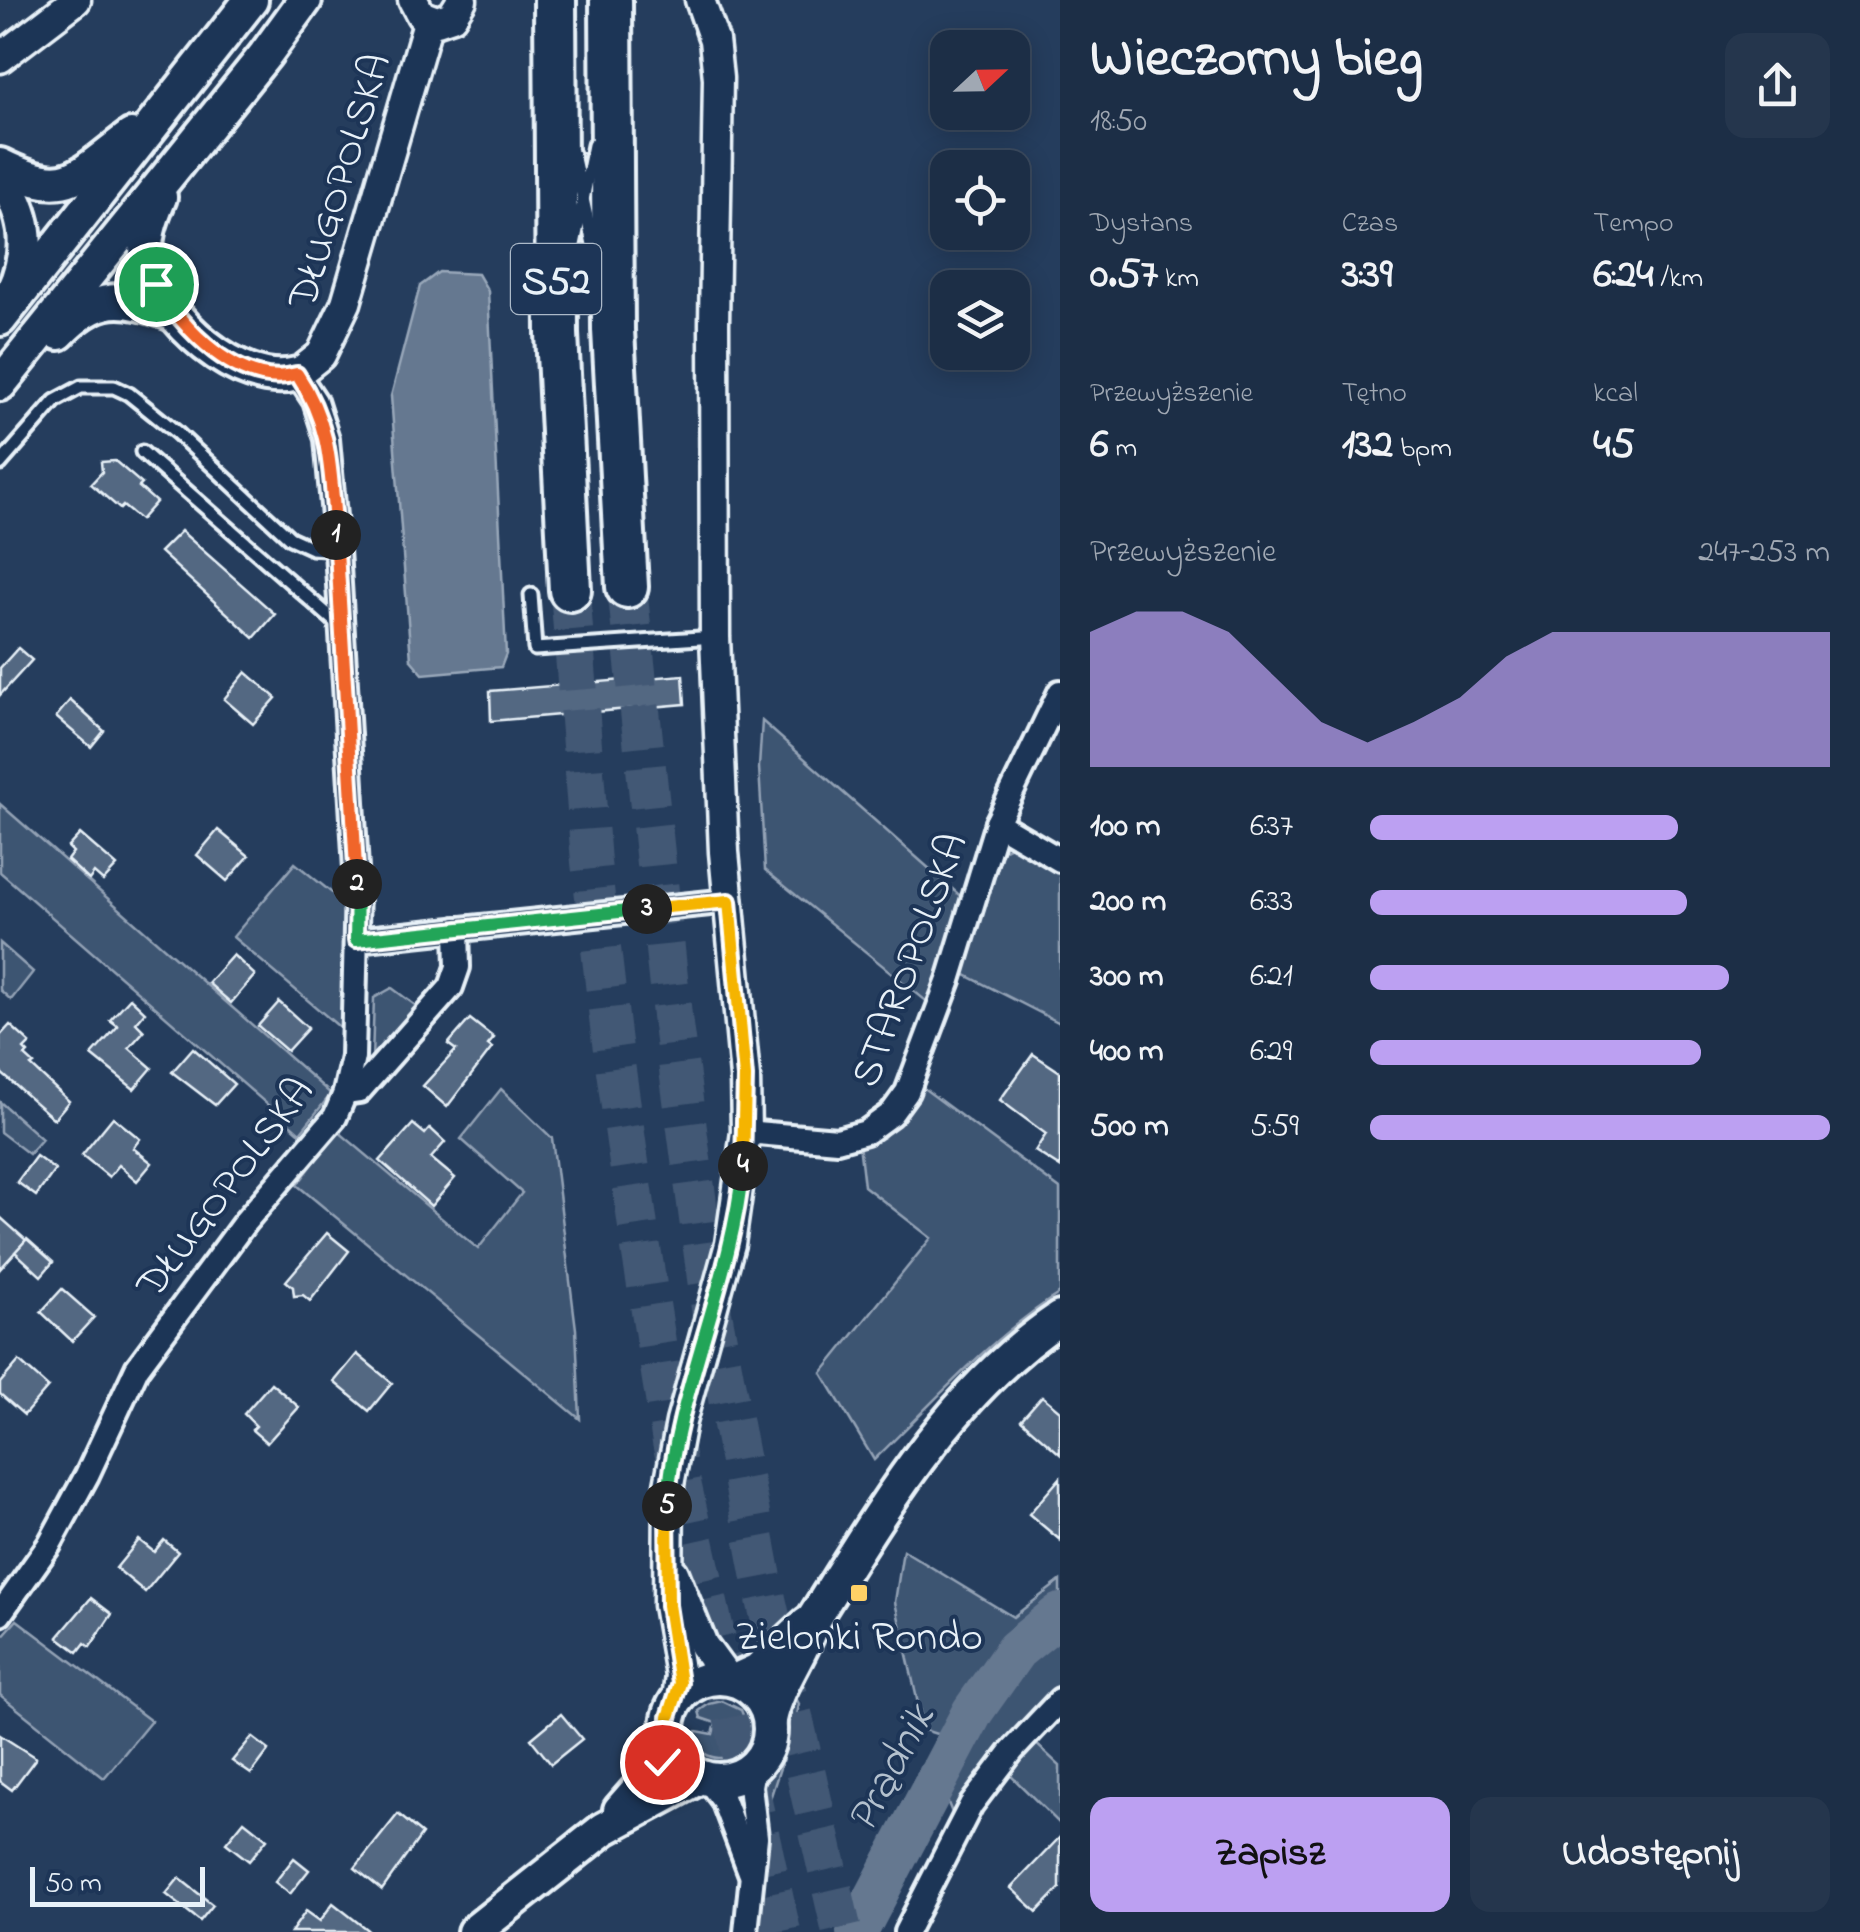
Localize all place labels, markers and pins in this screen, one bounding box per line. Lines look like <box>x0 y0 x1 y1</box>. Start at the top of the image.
pin <box>114 242 199 327</box>
pin: 1 <box>311 510 361 560</box>
pin: 2 <box>332 859 382 909</box>
pin: 3 <box>622 884 672 934</box>
pin: 4 <box>718 1141 768 1191</box>
pin: 5 <box>642 1481 692 1531</box>
marker: Zielonki Rondo <box>848 1582 870 1604</box>
place label: Zielonki Rondo <box>735 1608 983 1669</box>
pin <box>620 1720 705 1805</box>

